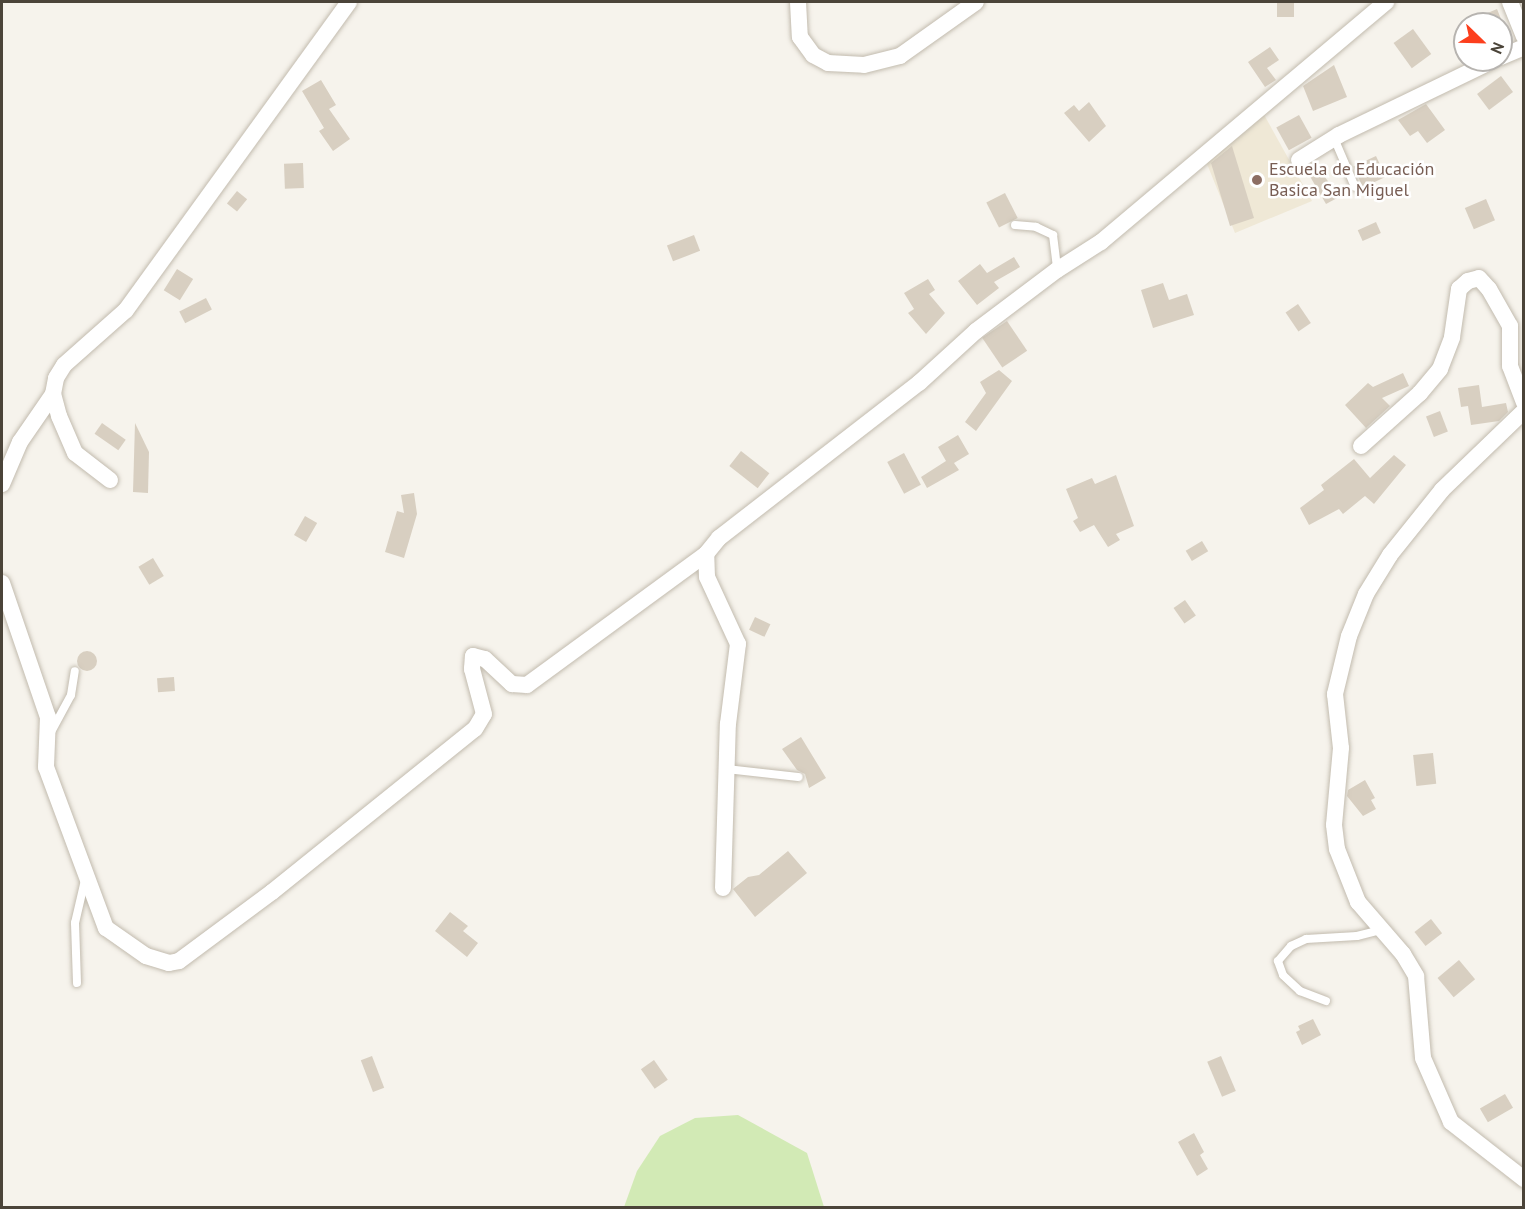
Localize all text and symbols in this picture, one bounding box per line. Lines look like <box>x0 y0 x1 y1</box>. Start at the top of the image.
north arrow <box>1453 12 1513 72</box>
text: N <box>1486 39 1509 57</box>
place label: Escuela de Educación Basica San Miguel <box>1269 159 1434 201</box>
marker: Escuela de Educación Basica San Miguel <box>1250 173 1264 187</box>

